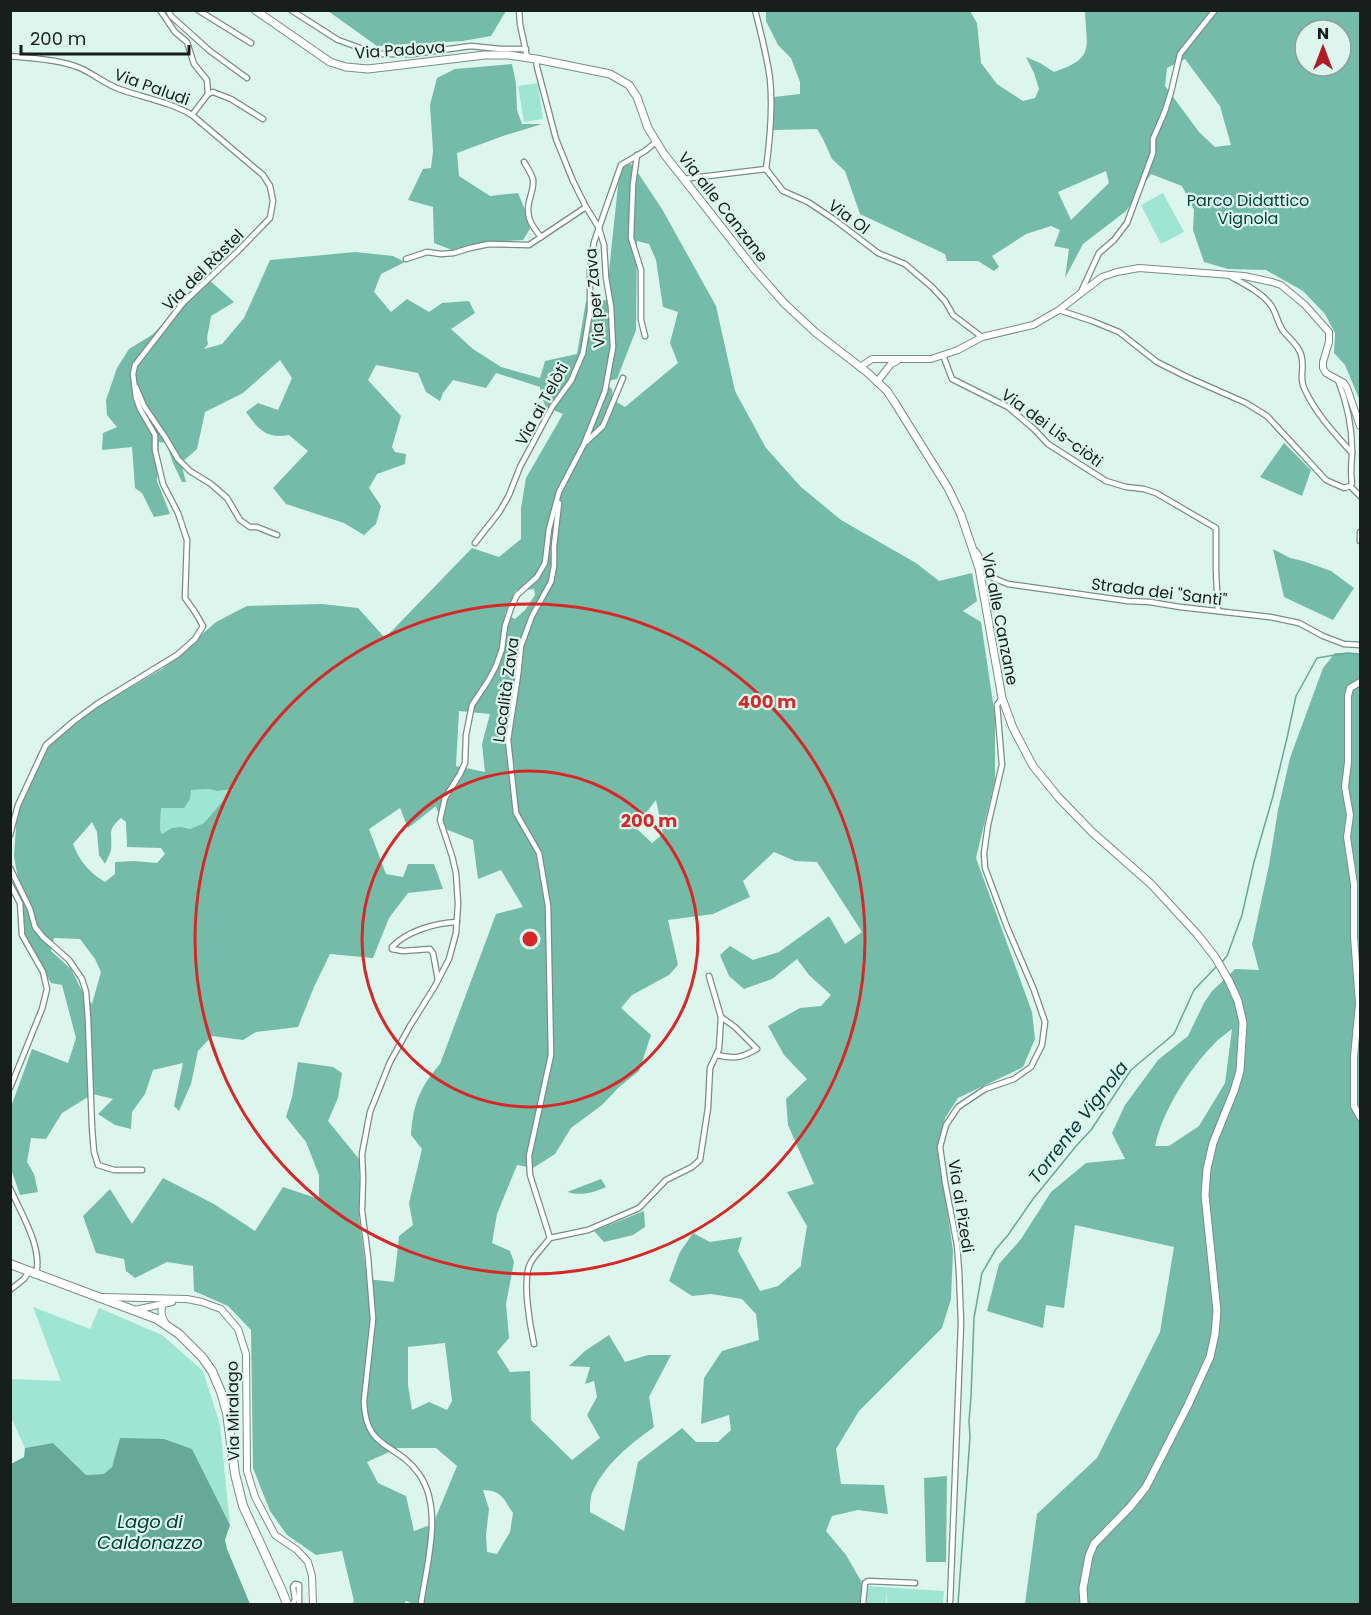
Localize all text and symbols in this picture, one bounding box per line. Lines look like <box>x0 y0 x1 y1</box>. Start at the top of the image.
scale bar <box>21 18 189 56</box>
north arrow <box>1293 18 1353 78</box>
text: N <box>1317 22 1329 45</box>
text: 200 m <box>30 26 86 51</box>
street label: Via Padova <box>354 35 446 65</box>
street label: Via Paludi <box>111 63 193 111</box>
street label: Via alle Canzane <box>673 147 773 267</box>
park label: Parco Didattico Vignola <box>1187 189 1309 230</box>
street label: Via Ol <box>823 194 875 240</box>
street label: Via del Ràstel <box>157 224 249 316</box>
street label: Via per Zava <box>579 247 611 349</box>
street label: Via ai Telòti <box>510 358 574 450</box>
street label: Via dei Lis-ciòti <box>997 383 1107 473</box>
street label: Via alle Canzane <box>976 551 1024 687</box>
street label: Strada dei "Santi" <box>1090 572 1228 612</box>
street label: Località Zava <box>487 636 525 744</box>
text: 400 m <box>738 689 796 714</box>
text: 200 m <box>621 808 677 833</box>
centre of rings <box>520 929 540 949</box>
water label: Torrente Vignola <box>1022 1056 1134 1188</box>
street label: Via ai Pizedi <box>942 1158 980 1254</box>
street label: Via Miralago <box>221 1361 245 1461</box>
water label: Lago di Caldonazzo <box>97 1509 203 1555</box>

